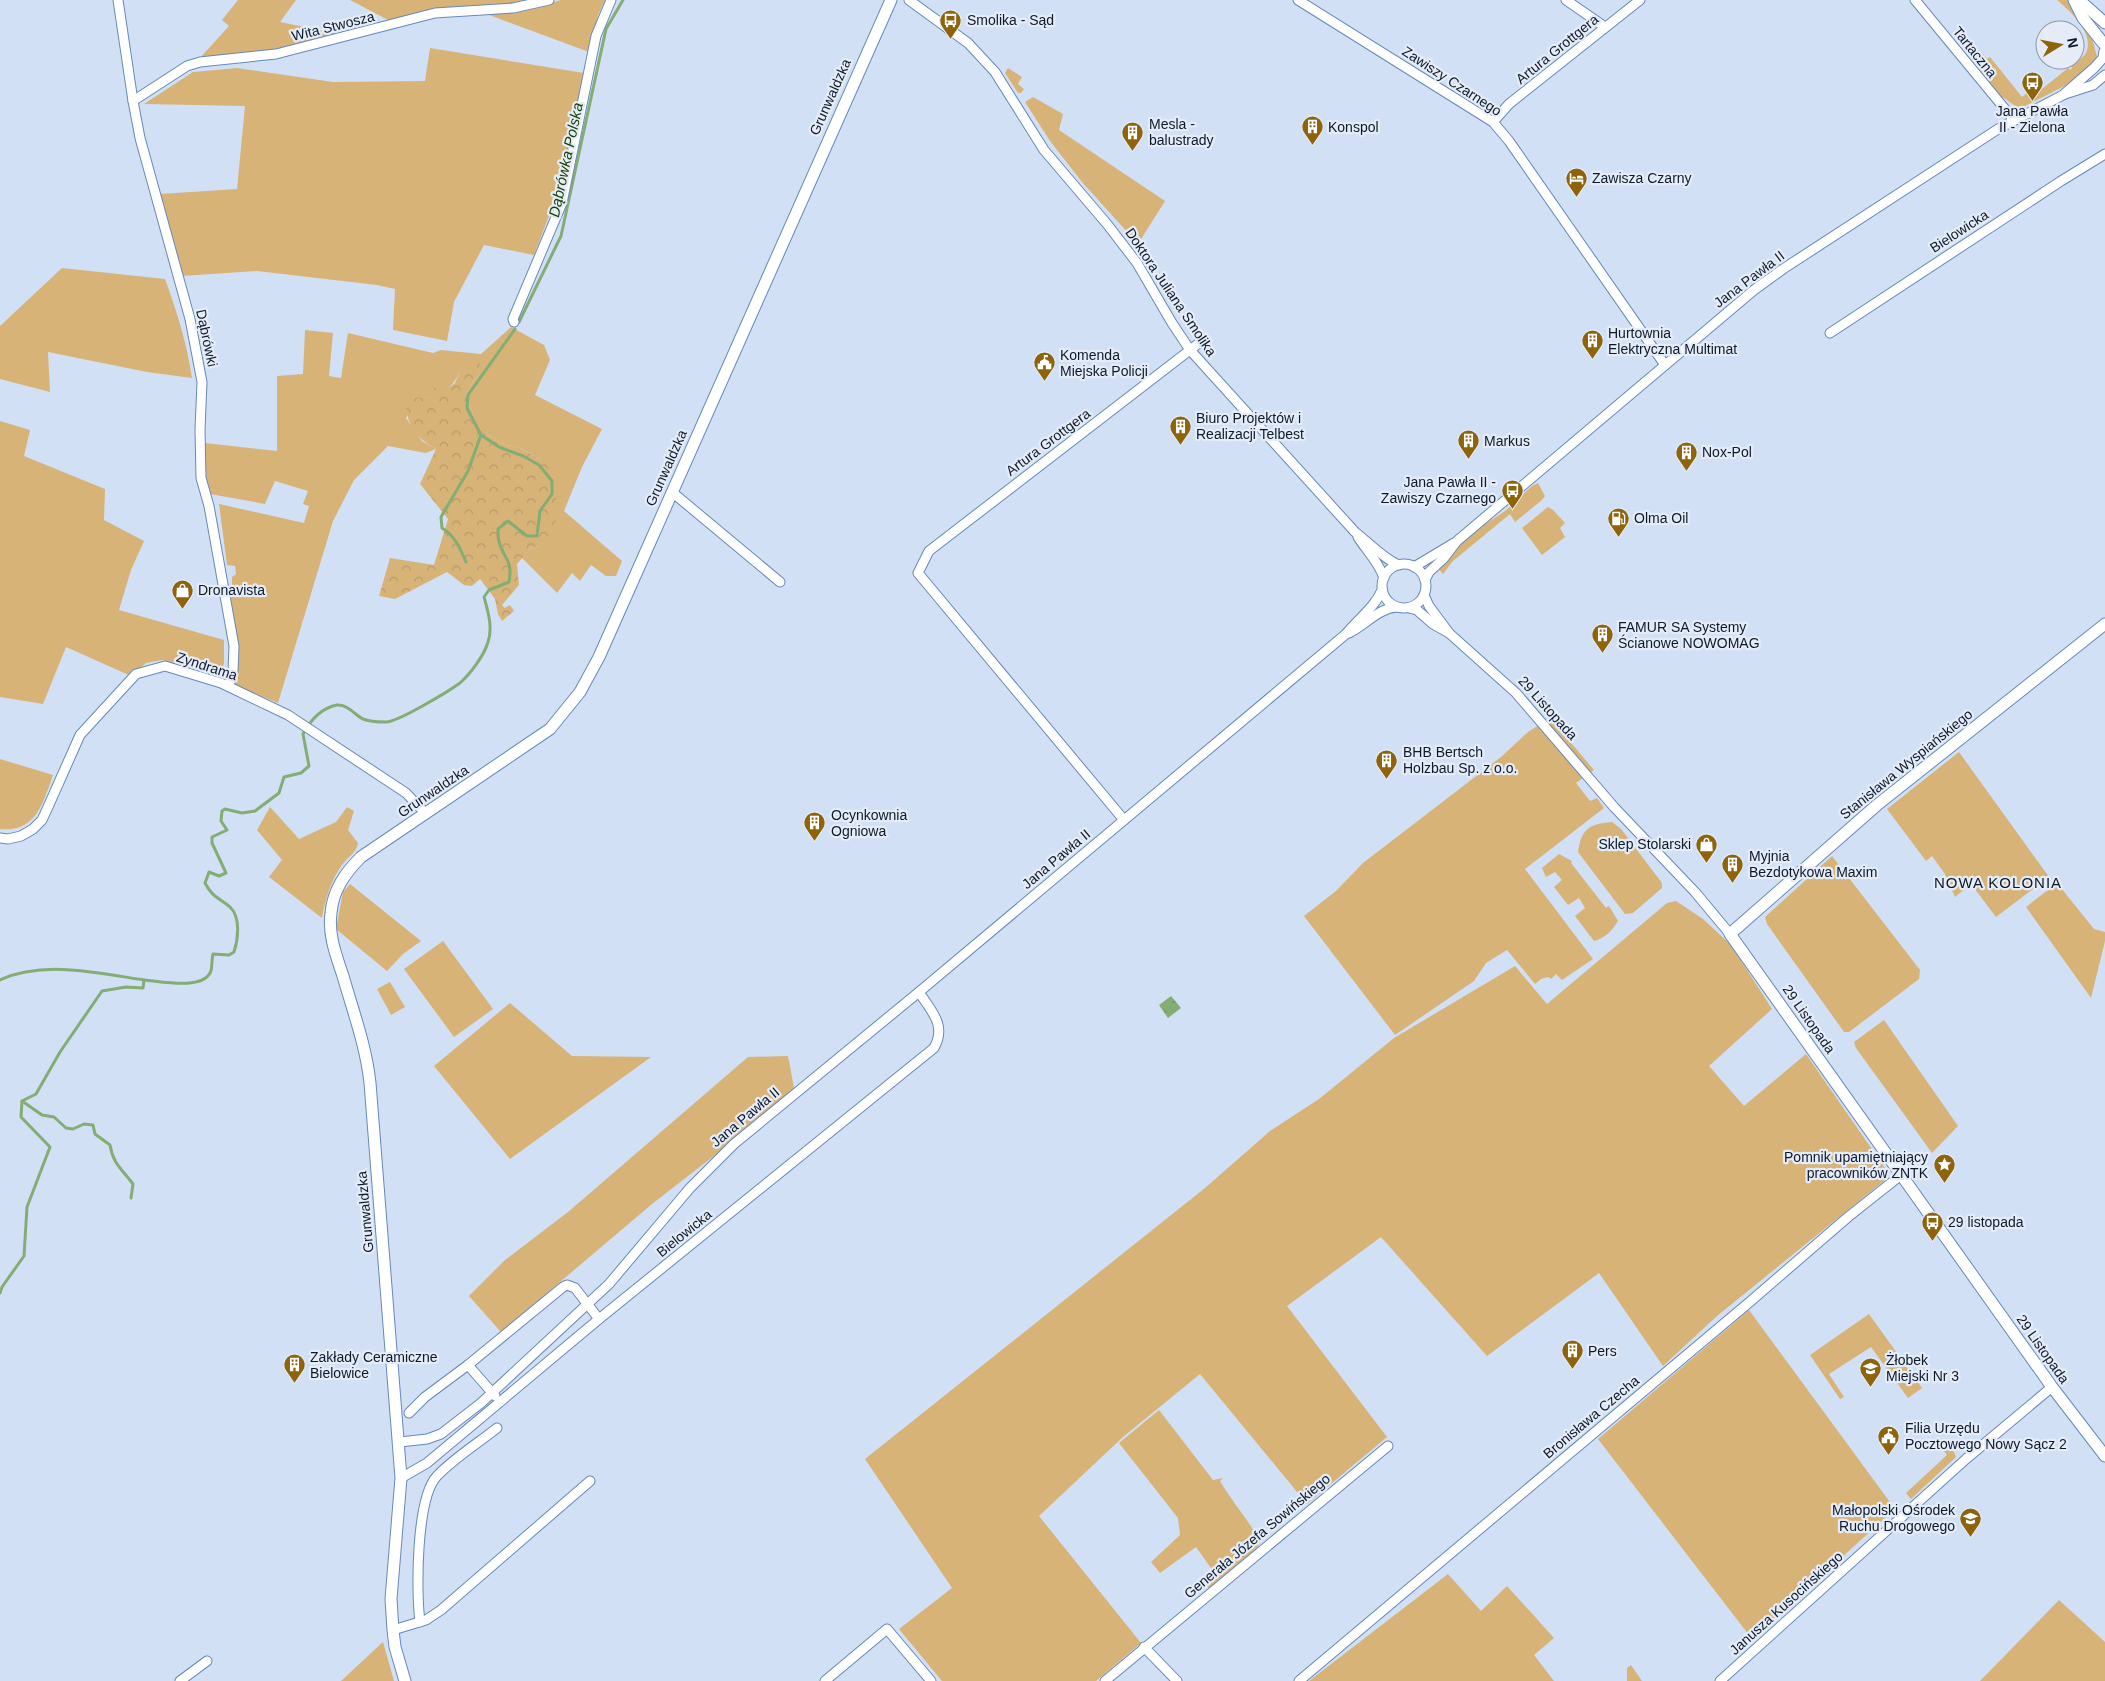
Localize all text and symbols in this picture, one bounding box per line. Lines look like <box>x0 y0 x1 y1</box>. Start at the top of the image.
street label: Wita Stwosza <box>290 8 376 44</box>
bus stop icon: Smolika - Sąd <box>939 8 963 39</box>
street label: Artura Grottgera <box>1513 11 1602 87</box>
place label: Smolika - Sąd <box>967 12 1054 28</box>
north arrow <box>2035 20 2085 70</box>
street label: Tartaczna <box>1950 23 2000 81</box>
text: N <box>2064 36 2082 49</box>
street label: Zawiszy Czarnego <box>1399 43 1505 119</box>
street label: Grunwaldzka <box>806 56 854 138</box>
bus stop icon: Jana Pawła II - Zielona <box>2020 71 2044 102</box>
water label: Dąbrówka Polska <box>545 101 586 219</box>
place label: Jana Pawła II - Zielona <box>1996 103 2068 135</box>
building icon: Konspol <box>1300 115 1324 146</box>
place label: Mesla - balustrady <box>1149 116 1214 148</box>
place label: Konspol <box>1328 119 1379 135</box>
building icon: Mesla - balustrady <box>1121 120 1145 151</box>
hotel icon: Zawisza Czarny <box>1564 166 1588 197</box>
place label: Zawisza Czarny <box>1592 170 1692 186</box>
street label: Bielowicka <box>1927 206 1991 256</box>
street label: Doktora Juliana Smolika <box>1122 225 1220 359</box>
street label: Jana Pawła II <box>1711 247 1787 311</box>
street label: Dąbrówki <box>193 308 221 368</box>
place label: Hurtownia Elektryczna Multimat <box>1608 325 1737 357</box>
building icon: Hurtownia Elektryczna Multimat <box>1580 329 1604 360</box>
place label: Komenda Miejska Policji <box>1060 347 1148 379</box>
public building icon: Komenda Miejska Policji <box>1032 351 1056 382</box>
street label: Artura Grottgera <box>1003 405 1093 479</box>
place label: Biuro Projektów i Realizacji Telbest <box>1196 410 1304 442</box>
building icon: Biuro Projektów i Realizacji Telbest <box>1168 414 1192 445</box>
street label: Grunwaldzka <box>642 427 690 509</box>
building icon: Markus <box>1456 429 1480 460</box>
place label: Markus <box>1484 433 1530 449</box>
building icon: Nox-Pol <box>1674 440 1698 471</box>
place label: Nox-Pol <box>1702 444 1752 460</box>
place label: Jana Pawła II - Zawiszy Czarnego <box>1381 474 1496 506</box>
bus stop icon: Jana Pawła II - Zawiszy Czarnego <box>1500 478 1524 509</box>
fuel station icon: Olma Oil <box>1606 506 1630 537</box>
place label: Olma Oil <box>1634 510 1688 526</box>
shop icon: Dronavista <box>170 578 194 609</box>
place label: Dronavista <box>198 582 265 598</box>
place label: FAMUR SA Systemy Ścianowe NOWOMAG <box>1618 619 1760 651</box>
building icon: FAMUR SA Systemy Ścianowe NOWOMAG <box>1590 623 1614 654</box>
street label: Zyndrama <box>175 649 240 683</box>
street label: 29 Listopada <box>1515 673 1581 743</box>
street label: Stanisława Wyspiańskiego <box>1837 706 1976 822</box>
place label: BHB Bertsch Holzbau Sp. z o.o. <box>1403 744 1517 776</box>
building icon: BHB Bertsch Holzbau Sp. z o.o. <box>1375 748 1399 779</box>
street label: Grunwaldzka <box>395 761 472 820</box>
place label: Ocynkownia Ogniowa <box>831 807 907 839</box>
building icon: Ocynkownia Ogniowa <box>803 811 827 842</box>
street label: Jana Pawła II <box>1019 826 1093 892</box>
shop icon: Sklep Stolarski <box>1695 832 1719 863</box>
place label: Sklep Stolarski <box>1598 836 1691 852</box>
place label: Myjnia Bezdotykowa Maxim <box>1749 848 1877 880</box>
building icon: Myjnia Bezdotykowa Maxim <box>1721 852 1745 883</box>
district label: NOWA KOLONIA <box>1934 874 2062 891</box>
street label: 29 Listopada <box>1779 982 1839 1057</box>
street label: Jana Pawła II <box>708 1084 782 1150</box>
place label: Pomnik upamiętniający pracowników ZNTK <box>1784 1149 1929 1181</box>
place icon: Pomnik upamiętniający pracowników ZNTK <box>1932 1153 1956 1184</box>
street label: Grunwaldzka <box>353 1170 377 1253</box>
street label: Bielowicka <box>653 1206 715 1260</box>
bus stop icon: 29 listopada <box>1920 1210 1944 1241</box>
place label: 29 listopada <box>1948 1214 2024 1230</box>
street label: 29 Listopada <box>2013 1312 2073 1387</box>
building icon: Pers <box>1560 1339 1584 1370</box>
place label: Pers <box>1588 1343 1617 1359</box>
place label: Zakłady Ceramiczne Bielowice <box>310 1349 438 1381</box>
place label: Żłobek Miejski Nr 3 <box>1886 1351 1959 1384</box>
building icon: Zakłady Ceramiczne Bielowice <box>282 1353 306 1384</box>
school or university icon: Żłobek Miejski Nr 3 <box>1858 1356 1882 1387</box>
street label: Bronisława Czecha <box>1540 1372 1642 1462</box>
place label: Filia Urzędu Pocztowego Nowy Sącz 2 <box>1905 1420 2067 1452</box>
public building icon: Filia Urzędu Pocztowego Nowy Sącz 2 <box>1877 1424 1901 1455</box>
street label: Generała Józefa Sowińskiego <box>1181 1470 1333 1602</box>
place label: Małopolski Ośrodek Ruchu Drogowego <box>1832 1502 1956 1534</box>
school or university icon: Małopolski Ośrodek Ruchu Drogowego <box>1959 1506 1983 1537</box>
street label: Janusza Kusocińskiego <box>1726 1548 1846 1658</box>

